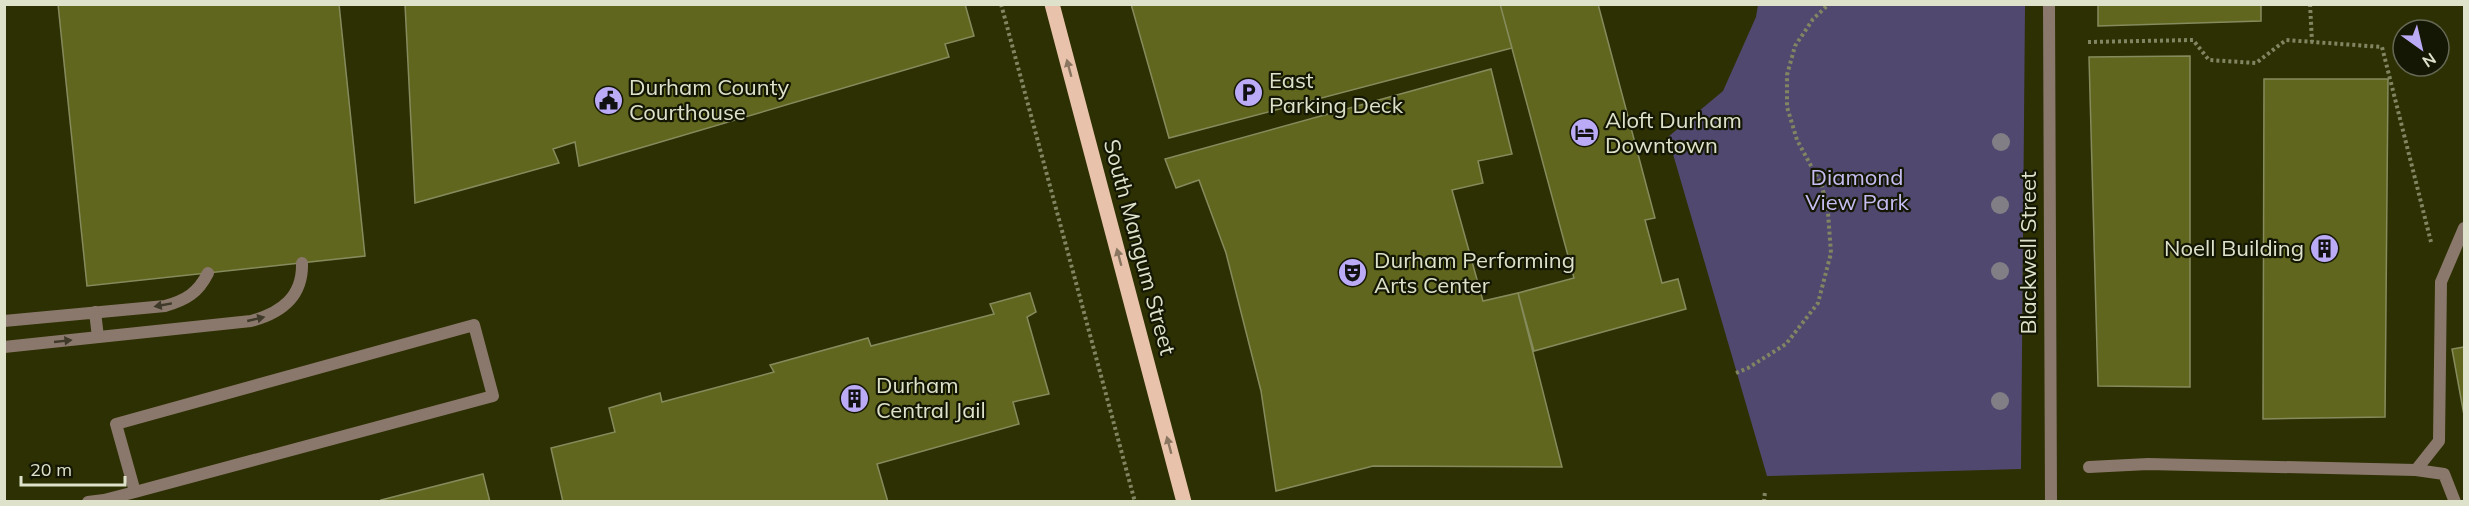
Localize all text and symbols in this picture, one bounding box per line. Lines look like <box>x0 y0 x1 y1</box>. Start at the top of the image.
north arrow <box>2391 18 2451 78</box>
text: N <box>2419 49 2440 72</box>
one-way arrow <box>1063 59 1073 77</box>
place label: East Parking Deck <box>1269 66 1404 119</box>
place label: Durham County Courthouse <box>629 73 790 126</box>
parking icon: East Parking Deck <box>1232 77 1264 109</box>
public building icon: Durham County Courthouse <box>592 84 624 116</box>
place label: Aloft Durham Downtown <box>1605 106 1742 159</box>
hotel icon: Aloft Durham Downtown <box>1568 117 1600 149</box>
street label: South Mangum Street <box>1098 136 1182 358</box>
park label: Diamond View Park <box>1805 163 1909 216</box>
street label: Blackwell Street <box>2014 171 2042 335</box>
building icon: Noell Building <box>2309 232 2341 264</box>
place label: Noell Building <box>2164 234 2304 262</box>
place label: Durham Performing Arts Center <box>1374 246 1575 299</box>
one-way arrow <box>1114 247 1123 265</box>
theatre icon: Durham Performing Arts Center <box>1337 257 1369 289</box>
one-way arrow <box>154 301 173 310</box>
one-way arrow <box>247 314 266 324</box>
one-way arrow <box>53 336 72 346</box>
place label: Durham Central Jail <box>876 371 986 424</box>
building icon: Durham Central Jail <box>839 382 871 414</box>
one-way arrow <box>1164 436 1174 454</box>
scale bar <box>21 449 124 487</box>
text: 20 m <box>30 458 72 481</box>

